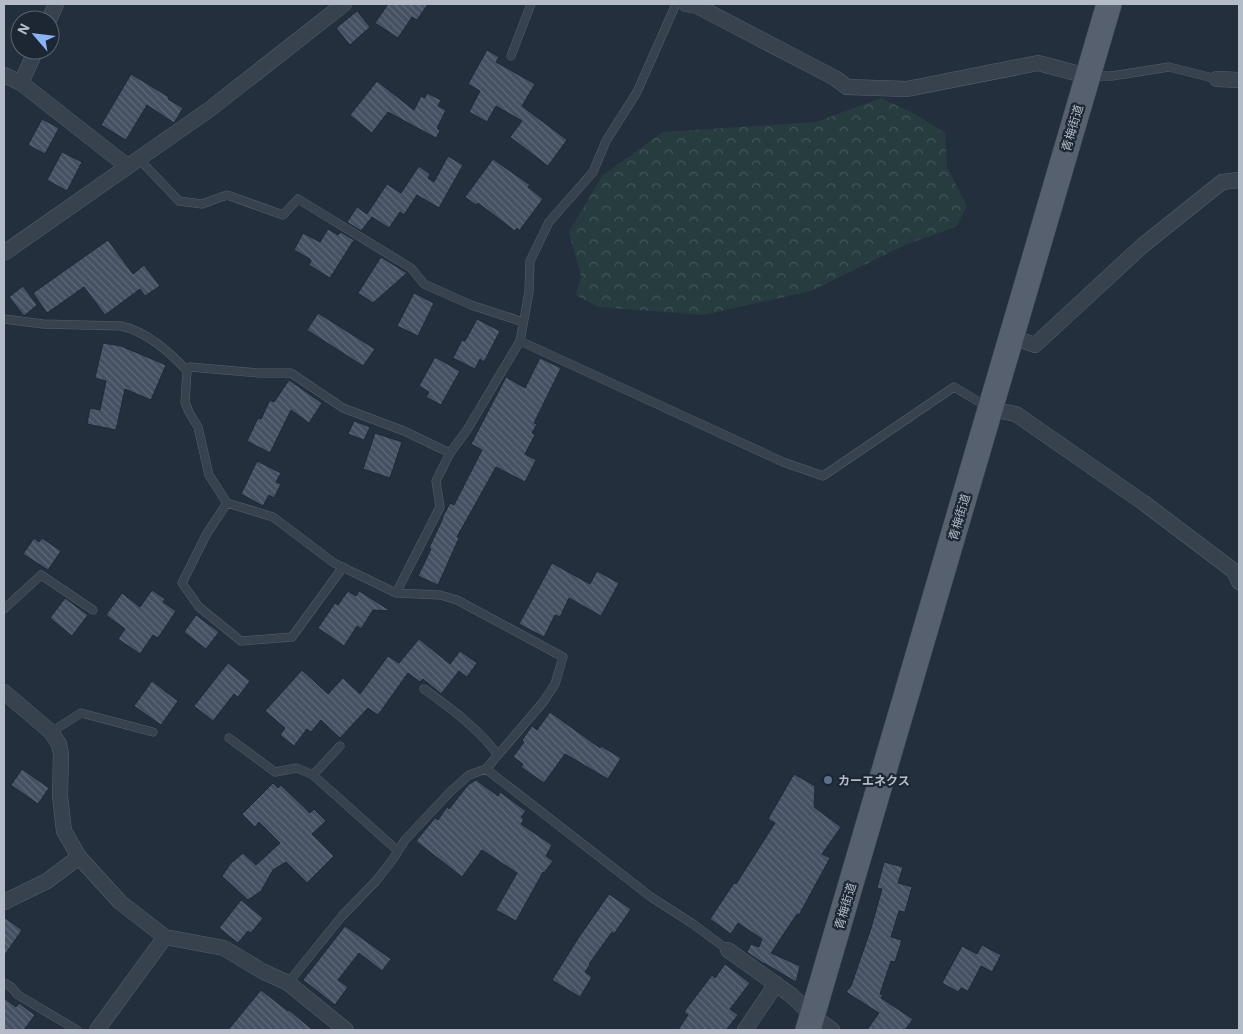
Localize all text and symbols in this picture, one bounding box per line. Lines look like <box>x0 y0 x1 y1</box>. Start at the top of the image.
north arrow <box>10 10 60 60</box>
text: N <box>13 20 34 38</box>
street label: 青梅街道 <box>1058 103 1086 153</box>
street label: 青梅街道 <box>945 492 973 542</box>
place label: カーエネクス <box>838 773 910 788</box>
marker: カーエネクス <box>822 774 834 786</box>
street label: 青梅街道 <box>831 881 859 931</box>

